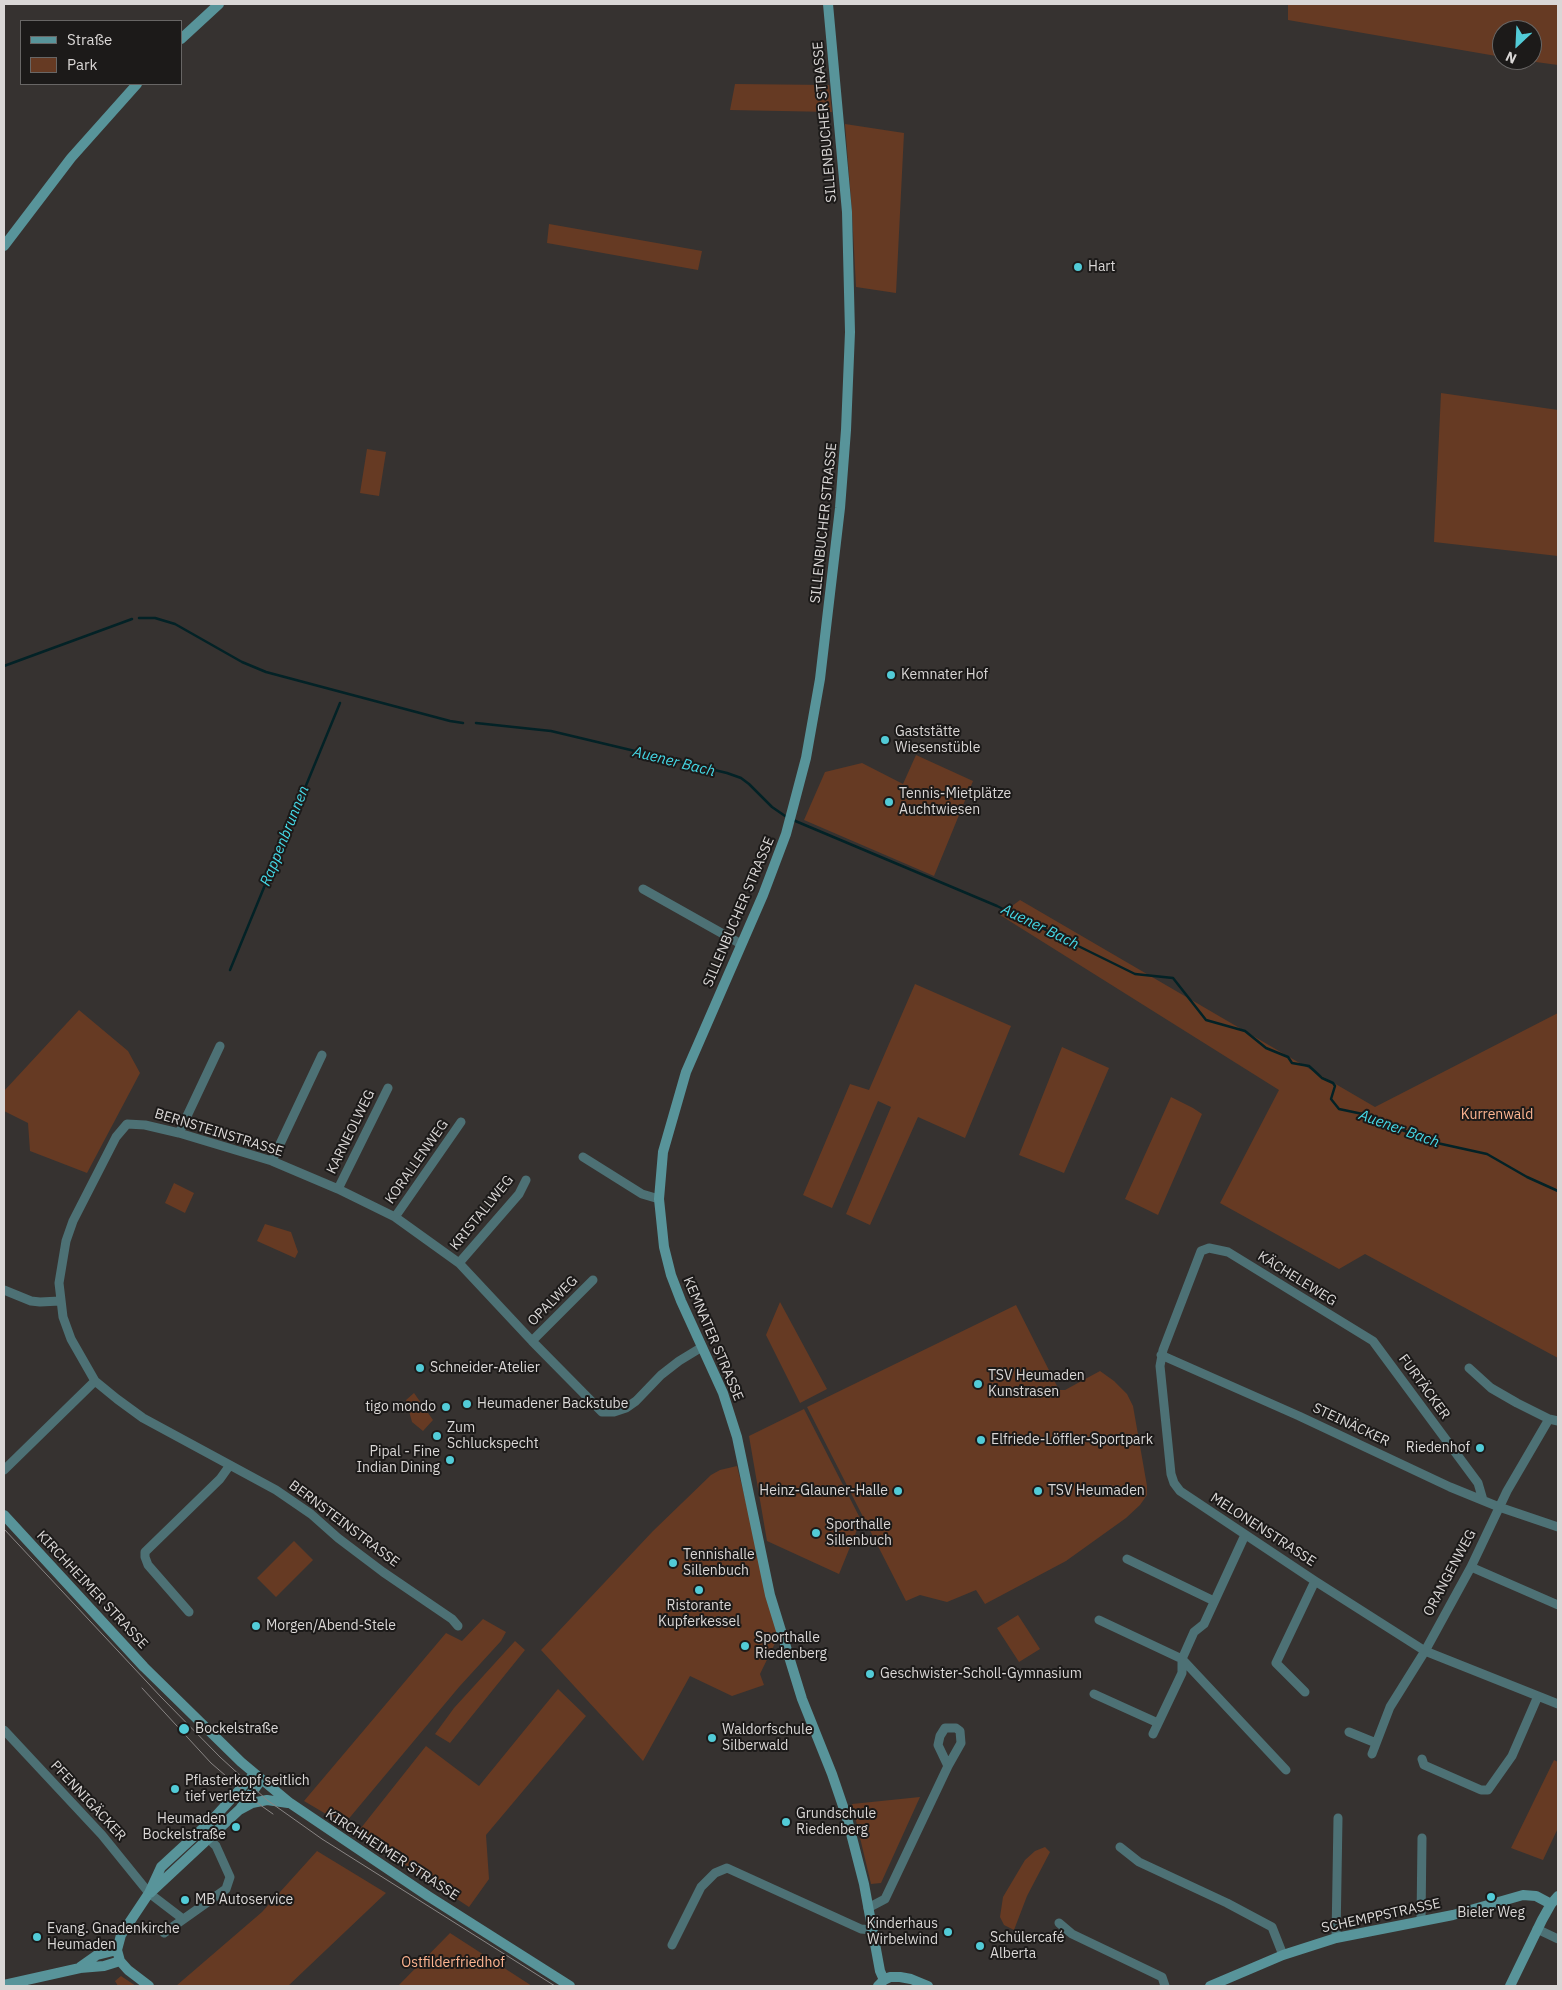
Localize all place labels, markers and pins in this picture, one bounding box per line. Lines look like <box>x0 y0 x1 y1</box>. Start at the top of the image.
place label: Hart <box>1088 259 1115 275</box>
marker: Hart <box>1072 261 1084 273</box>
place label: Kemnater Hof <box>901 667 988 683</box>
marker: Kemnater Hof <box>885 669 897 681</box>
place label: Gaststätte Wiesenstüble <box>895 724 980 756</box>
marker: Gaststätte Wiesenstüble <box>879 734 891 746</box>
place label: Tennis-Mietplätze Auchtwiesen <box>899 786 1011 819</box>
marker: Tennis-Mietplätze Auchtwiesen <box>883 796 895 808</box>
place label: Schneider-Atelier <box>430 1360 540 1376</box>
marker: Schneider-Atelier <box>414 1362 426 1374</box>
place label: TSV Heumaden Kunstrasen <box>988 1368 1085 1400</box>
marker: TSV Heumaden Kunstrasen <box>972 1378 984 1390</box>
place label: Heumadener Backstube <box>477 1396 628 1412</box>
marker: Heumadener Backstube <box>461 1398 473 1410</box>
place label: tigo mondo <box>365 1399 436 1415</box>
marker: tigo mondo <box>440 1401 452 1413</box>
place label: Zum Schluckspecht <box>447 1420 539 1452</box>
marker: Zum Schluckspecht <box>431 1430 443 1442</box>
place label: Elfriede-Löffler-Sportpark <box>991 1432 1153 1448</box>
marker: Elfriede-Löffler-Sportpark <box>975 1434 987 1446</box>
place label: Riedenhof <box>1406 1440 1470 1456</box>
marker: Riedenhof <box>1474 1442 1486 1454</box>
place label: Pipal - Fine Indian Dining <box>356 1444 440 1476</box>
marker: Pipal - Fine Indian Dining <box>444 1454 456 1466</box>
place label: Heinz-Glauner-Halle <box>759 1483 888 1499</box>
place label: TSV Heumaden <box>1048 1483 1145 1499</box>
marker: Heinz-Glauner-Halle <box>892 1485 904 1497</box>
marker: TSV Heumaden <box>1032 1485 1044 1497</box>
place label: Sporthalle Sillenbuch <box>826 1517 892 1550</box>
marker: Sporthalle Sillenbuch <box>810 1527 822 1539</box>
place label: Tennishalle Sillenbuch <box>683 1547 755 1580</box>
marker: Tennishalle Sillenbuch <box>667 1557 679 1569</box>
marker: Ristorante Kupferkessel <box>693 1584 705 1596</box>
place label: Ristorante Kupferkessel <box>658 1598 740 1630</box>
place label: Morgen/Abend-Stele <box>266 1618 396 1634</box>
marker: Morgen/Abend-Stele <box>250 1620 262 1632</box>
place label: Sporthalle Riedenberg <box>755 1630 827 1662</box>
marker: Sporthalle Riedenberg <box>739 1640 751 1652</box>
place label: Geschwister-Scholl-Gymnasium <box>880 1666 1082 1682</box>
marker: Geschwister-Scholl-Gymnasium <box>864 1668 876 1680</box>
place label: Bockelstraße <box>195 1721 278 1737</box>
marker: Bockelstraße <box>177 1722 191 1736</box>
place label: Waldorfschule Silberwald <box>722 1722 813 1754</box>
marker: Waldorfschule Silberwald <box>706 1732 718 1744</box>
place label: Pflasterkopf seitlich tief verletzt <box>185 1773 310 1805</box>
marker: Pflasterkopf seitlich tief verletzt <box>169 1783 181 1795</box>
place label: Grundschule Riedenberg <box>796 1806 876 1838</box>
place label: Heumaden Bockelstraße <box>143 1811 226 1844</box>
marker: Grundschule Riedenberg <box>780 1816 792 1828</box>
marker: Heumaden Bockelstraße <box>230 1821 242 1833</box>
marker: Bieler Weg <box>1485 1891 1497 1903</box>
place label: MB Autoservice <box>195 1892 293 1908</box>
marker: MB Autoservice <box>179 1894 191 1906</box>
place label: Bieler Weg <box>1457 1905 1525 1921</box>
place label: Kinderhaus Wirbelwind <box>867 1916 938 1948</box>
place label: Evang. Gnadenkirche Heumaden <box>47 1921 180 1954</box>
marker: Kinderhaus Wirbelwind <box>942 1926 954 1938</box>
place label: Schülercafé Alberta <box>990 1930 1064 1962</box>
marker: Evang. Gnadenkirche Heumaden <box>31 1931 43 1943</box>
marker: Schülercafé Alberta <box>974 1940 986 1952</box>

